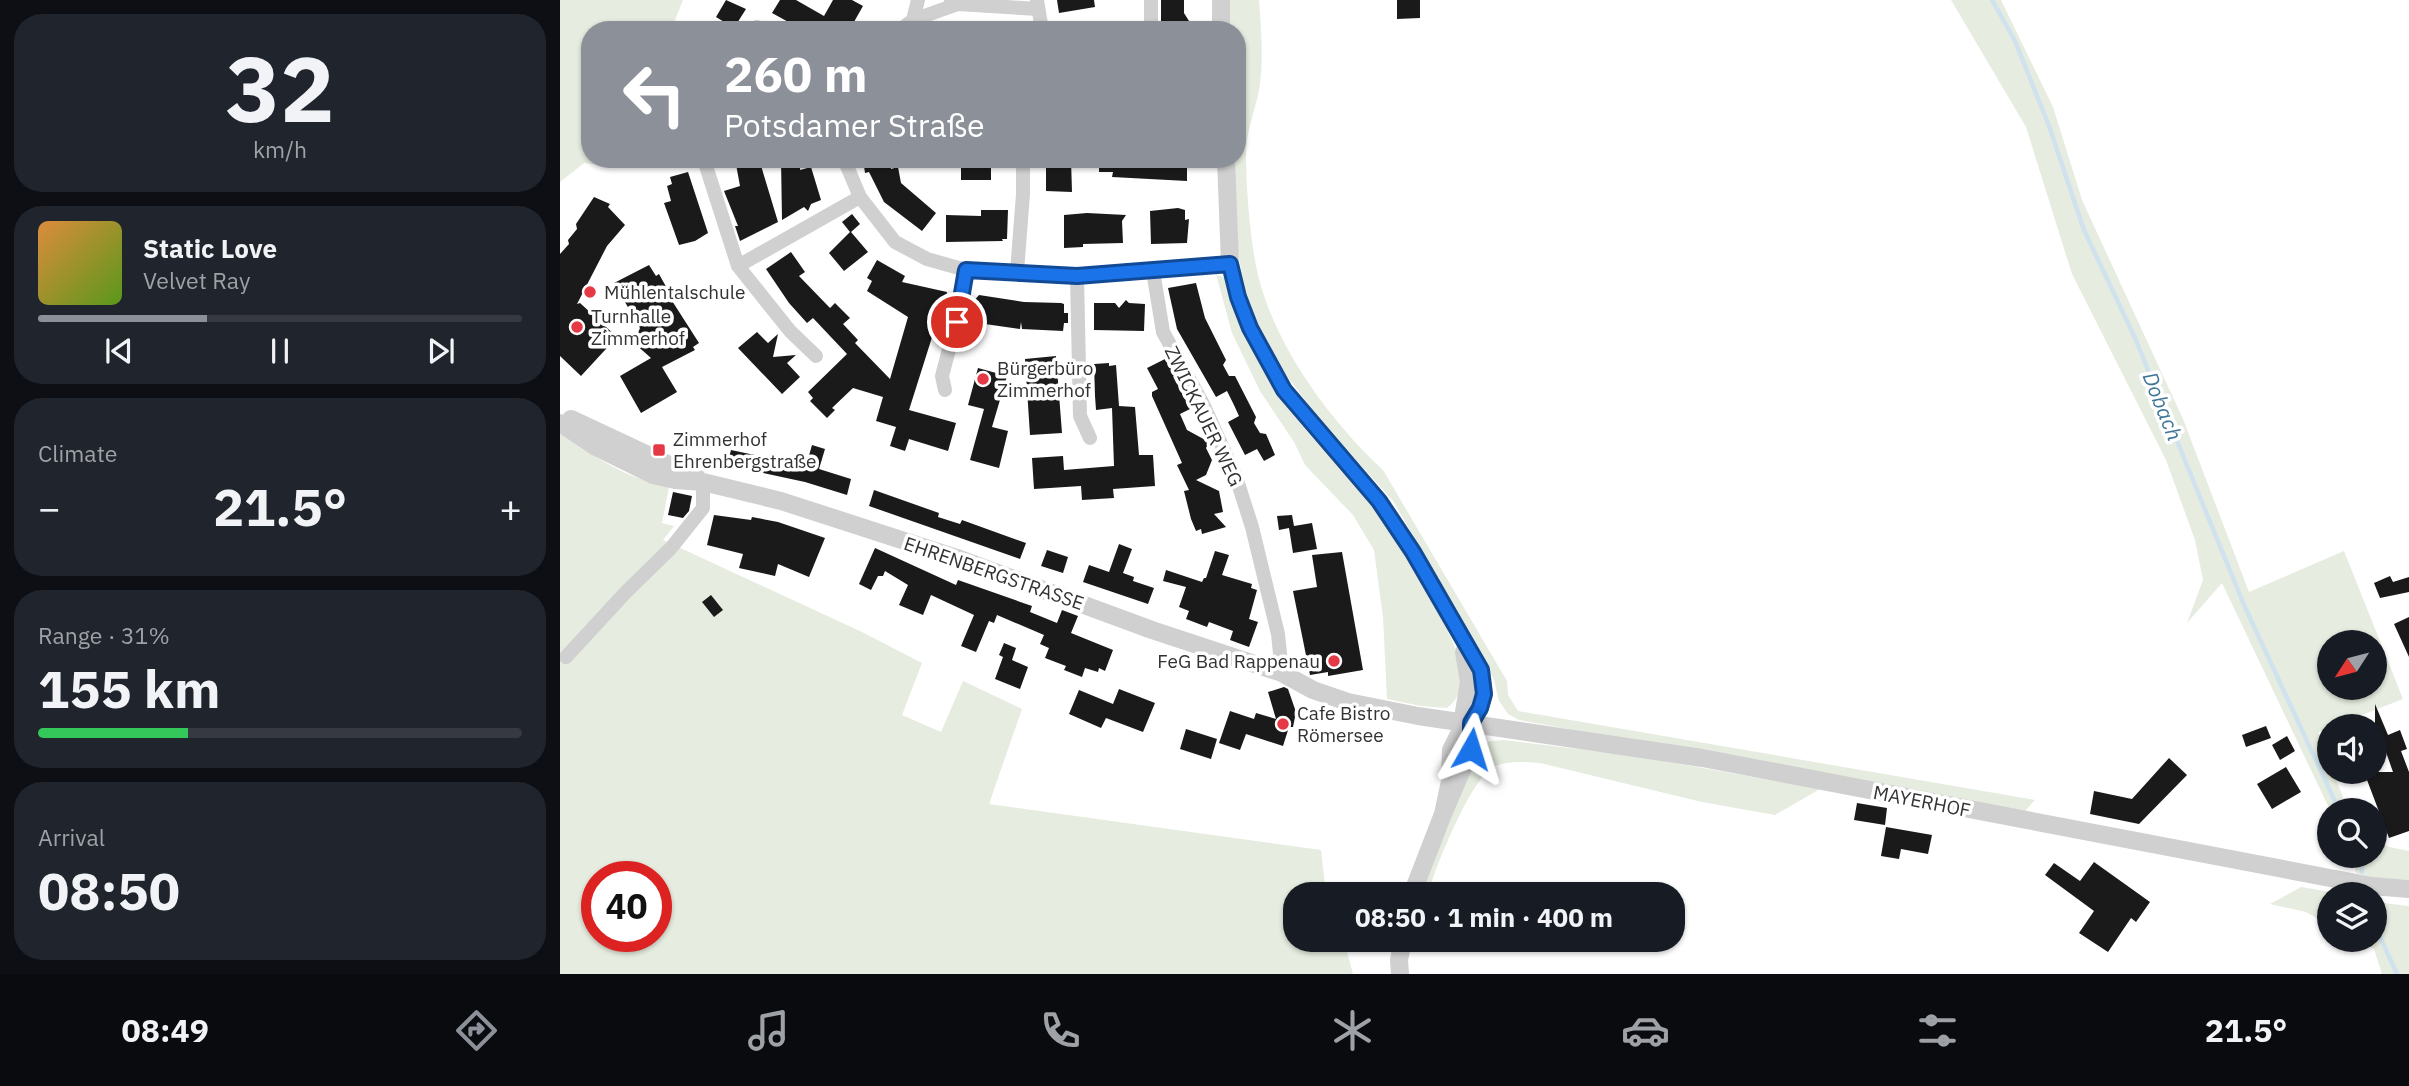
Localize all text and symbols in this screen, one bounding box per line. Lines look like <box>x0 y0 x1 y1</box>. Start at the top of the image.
text: 32 <box>225 29 335 147</box>
text: 260 m <box>724 42 868 105</box>
icon: left <box>609 49 700 140</box>
text: Potsdamer Straße <box>724 104 985 146</box>
text: km/h <box>253 134 307 164</box>
text: Static Love <box>143 231 277 265</box>
text: Velvet Ray <box>143 265 250 295</box>
place label: Mühlentalschule <box>604 280 745 304</box>
marker: Mühlentalschule <box>582 284 598 300</box>
pin <box>927 292 987 352</box>
icon: arrive <box>938 303 976 341</box>
place label: Turnhalle Zimmerhof <box>591 304 685 350</box>
marker: Turnhalle Zimmerhof <box>569 319 585 335</box>
icon: previous <box>100 332 138 370</box>
icon: pause <box>261 332 299 370</box>
icon: next <box>422 332 460 370</box>
street label: ZWICKAUER WEG <box>1160 342 1248 490</box>
place label: Bürgerbüro Zimmerhof <box>997 356 1093 402</box>
water label: Dobach <box>2137 368 2189 444</box>
marker: Bürgerbüro Zimmerhof <box>975 371 991 387</box>
place label: Zimmerhof Ehrenbergstraße <box>673 427 816 473</box>
text: Climate <box>38 438 117 468</box>
marker: Zimmerhof Ehrenbergstraße <box>651 442 667 458</box>
text: 21.5° <box>213 473 347 540</box>
text: − <box>38 483 61 532</box>
text: + <box>499 483 522 532</box>
street label: EHRENBERGSTRASSE <box>901 531 1087 615</box>
text: Range · 31% <box>38 620 170 650</box>
north arrow <box>2317 630 2387 700</box>
map controls <box>2317 630 2387 952</box>
place label: FeG Bad Rappenau <box>1157 649 1320 673</box>
marker: FeG Bad Rappenau <box>1326 653 1342 669</box>
text: 155 km <box>38 655 220 722</box>
place label: Cafe Bistro Römersee <box>1297 701 1390 747</box>
position arrow <box>1434 712 1508 786</box>
button: sound <box>2317 714 2387 784</box>
marker: Cafe Bistro Römersee <box>1275 716 1291 732</box>
street label: MAYERHOF <box>1871 780 1973 822</box>
button: search <box>2317 798 2387 868</box>
text: Arrival <box>38 822 105 852</box>
text: 08:50 <box>38 857 180 924</box>
speed limit sign: 40 <box>581 861 672 952</box>
button: layers <box>2317 882 2387 952</box>
text: 08:50 · 1 min · 400 m <box>1355 900 1613 934</box>
icon: directions <box>452 1006 501 1055</box>
icon: music <box>744 1006 793 1055</box>
icon: phone <box>1036 1006 1085 1055</box>
icon: climate <box>1328 1006 1377 1055</box>
icon: car <box>1621 1006 1670 1055</box>
icon: filters <box>1913 1006 1962 1055</box>
text: 08:49 <box>122 1009 209 1051</box>
text: 21.5° <box>2205 1009 2287 1051</box>

